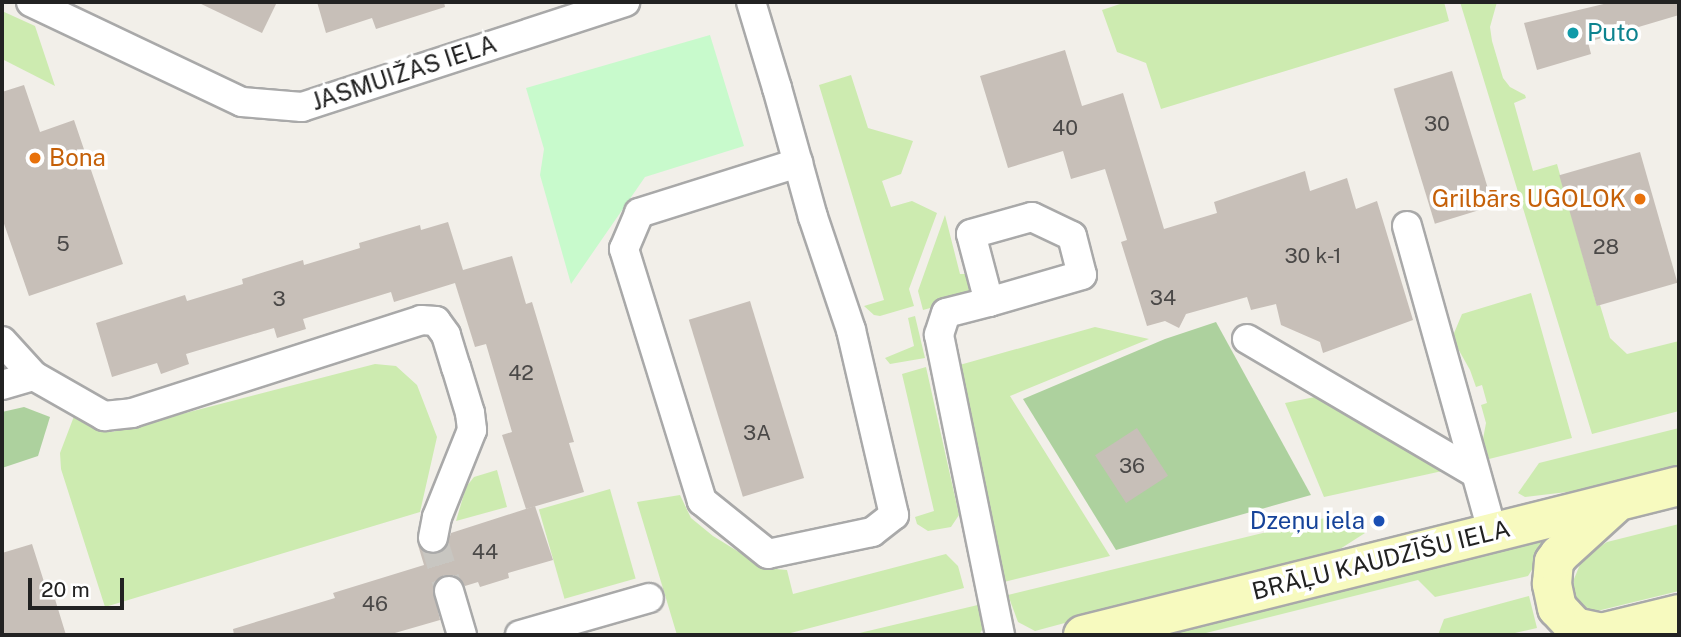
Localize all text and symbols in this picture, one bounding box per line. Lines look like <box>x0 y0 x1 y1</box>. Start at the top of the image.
place label: Puto <box>1587 19 1639 47</box>
marker: Puto <box>1565 25 1581 41</box>
street label: JASMUIŽAS IELA <box>308 29 500 117</box>
house number: 30 <box>1424 111 1450 137</box>
house number: 40 <box>1052 115 1078 141</box>
place label: Bona <box>49 144 106 172</box>
marker: Bona <box>27 150 43 166</box>
place label: Grilbārs UGOLOK <box>1432 185 1626 213</box>
marker: Grilbārs UGOLOK <box>1632 191 1648 207</box>
house number: 5 <box>56 231 70 257</box>
house number: 28 <box>1593 234 1619 260</box>
house number: 30 k-1 <box>1284 243 1342 269</box>
house number: 34 <box>1150 285 1176 311</box>
house number: 3 <box>272 286 286 312</box>
house number: 42 <box>508 360 534 386</box>
house number: 3A <box>743 420 771 446</box>
house number: 36 <box>1119 453 1145 479</box>
place label: Dzeņu iela <box>1250 507 1365 535</box>
marker: Dzeņu iela <box>1371 513 1387 529</box>
street label: BRĀĻU KAUDZĪŠU IELA <box>1249 514 1513 606</box>
house number: 44 <box>472 539 498 565</box>
scale bar <box>32 564 128 608</box>
text: 20 m <box>41 577 90 602</box>
house number: 46 <box>362 591 388 617</box>

